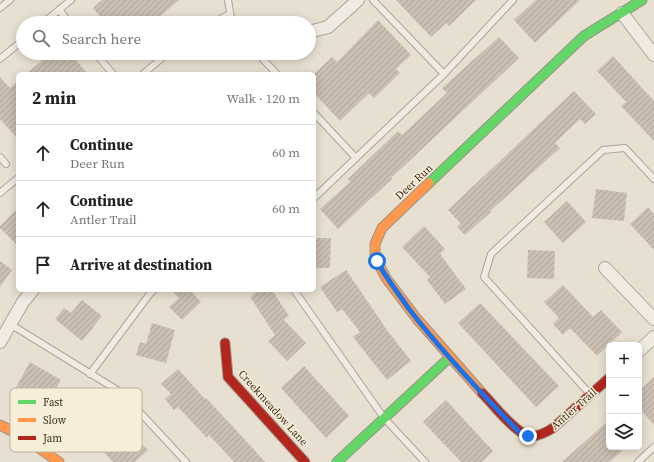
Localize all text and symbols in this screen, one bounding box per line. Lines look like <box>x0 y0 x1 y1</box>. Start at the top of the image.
search box <box>16 16 316 60</box>
icon: search <box>30 27 52 49</box>
text: Search here <box>62 28 141 49</box>
text: 2 min <box>32 86 76 110</box>
text: Walk · 120 m <box>227 90 300 107</box>
text: Continue <box>70 134 133 155</box>
icon: ahead <box>32 142 54 164</box>
text: 60 m <box>272 144 300 161</box>
text: Deer Run <box>70 155 125 172</box>
street label: Deer Run <box>392 160 436 203</box>
text: Continue <box>70 190 133 211</box>
icon: ahead <box>32 198 54 220</box>
text: 60 m <box>272 200 300 217</box>
text: Antler Trail <box>70 211 137 228</box>
route start <box>368 252 386 270</box>
icon: arrive <box>32 254 54 276</box>
text: Arrive at destination <box>70 254 212 275</box>
map controls <box>606 342 642 450</box>
button: + <box>606 342 642 378</box>
street label: Creekmeadow Lane <box>235 367 311 449</box>
button: − <box>606 378 642 414</box>
street label: Antler Trail <box>548 385 600 433</box>
legend <box>10 388 142 452</box>
text: Fast <box>43 395 63 410</box>
text: Slow <box>43 413 67 428</box>
button: layers <box>606 414 642 450</box>
route end <box>519 427 537 445</box>
text: Jam <box>42 431 62 446</box>

